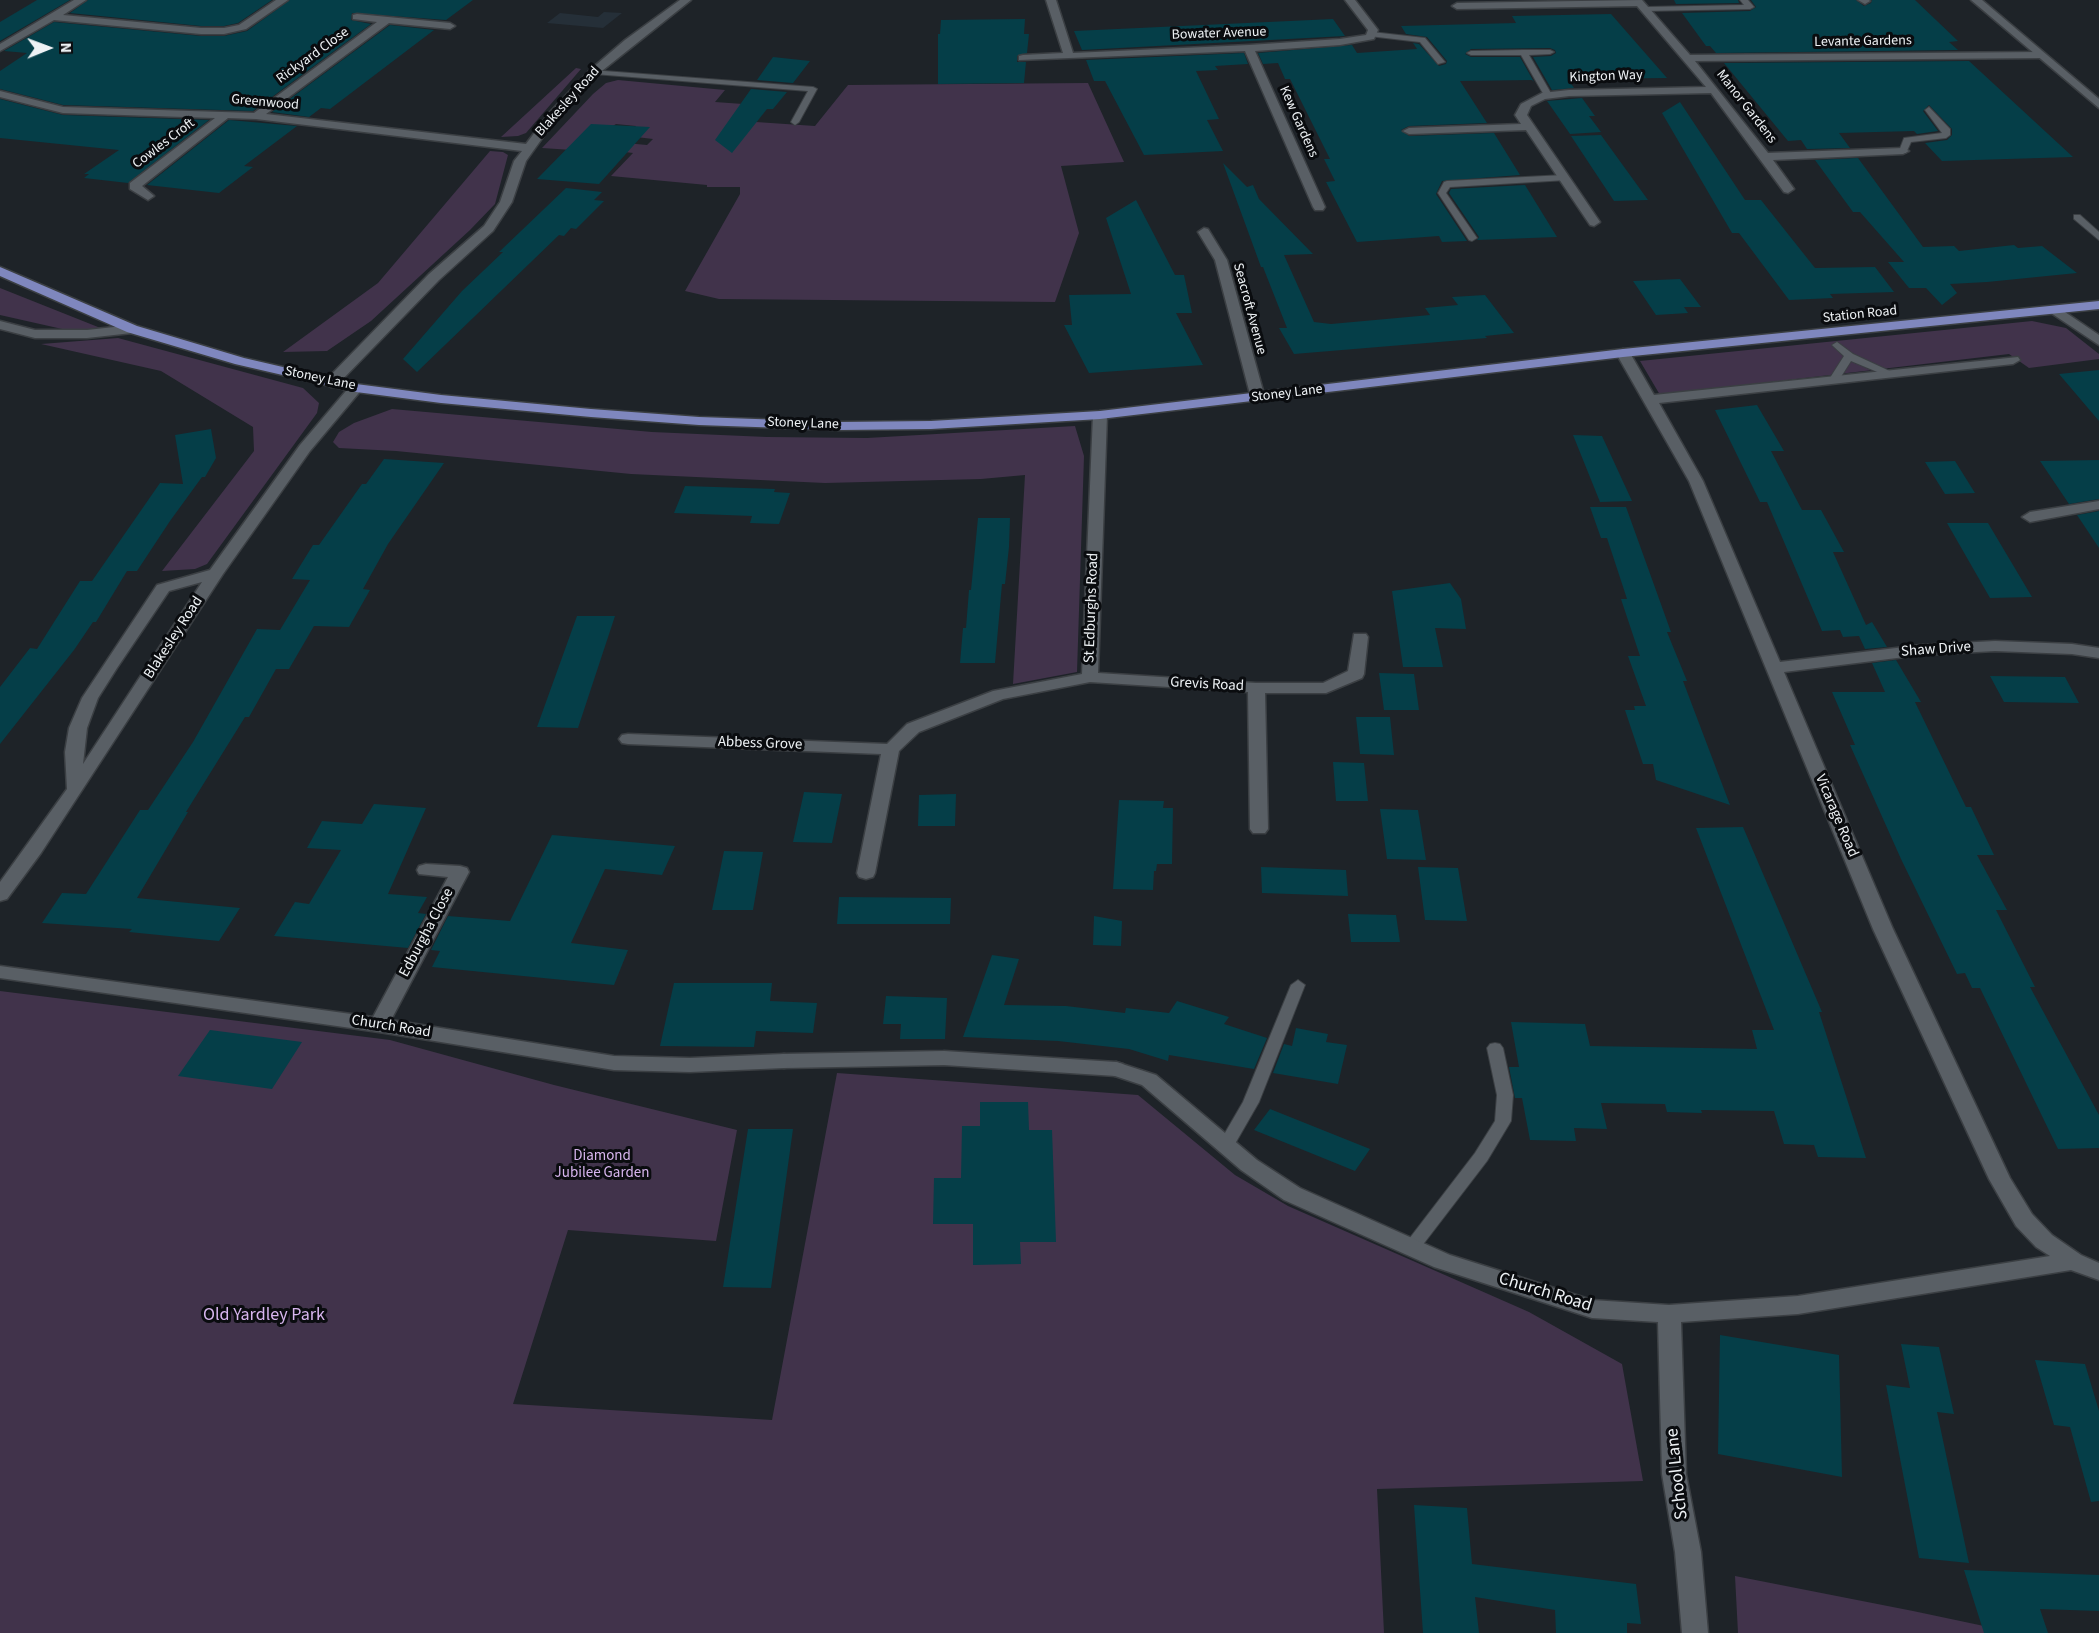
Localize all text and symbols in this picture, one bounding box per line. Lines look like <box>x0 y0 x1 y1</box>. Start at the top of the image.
north arrow <box>18 18 78 78</box>
street label: Rickyard Close <box>274 24 352 88</box>
street label: Bowater Avenue <box>1171 24 1267 44</box>
street label: Levante Gardens <box>1814 33 1912 51</box>
text: N <box>55 42 77 53</box>
street label: Blakesley Road <box>532 64 604 140</box>
street label: Kington Way <box>1569 67 1643 87</box>
street label: Manor Gardens <box>1712 67 1780 147</box>
street label: Kew Gardens <box>1275 84 1321 160</box>
street label: Greenwood <box>230 92 300 114</box>
street label: Cowles Croft <box>130 115 198 173</box>
street label: Seacroft Avenue <box>1229 261 1269 357</box>
street label: Station Road <box>1822 303 1898 327</box>
street label: Stoney Lane <box>283 363 357 395</box>
street label: Stoney Lane <box>1250 381 1324 407</box>
street label: Stoney Lane <box>767 414 839 434</box>
street label: St Edburghs Road <box>1081 552 1103 664</box>
street label: Blakesley Road <box>141 593 207 683</box>
street label: Shaw Drive <box>1900 639 1972 661</box>
street label: Grevis Road <box>1170 674 1244 696</box>
street label: Abbess Grove <box>717 734 803 754</box>
street label: Vicarage Road <box>1811 772 1861 860</box>
street label: Edburgha Close <box>396 885 458 981</box>
street label: Church Road <box>350 1012 432 1042</box>
park label: Diamond Jubilee Garden <box>555 1148 649 1183</box>
street label: Church Road <box>1496 1269 1594 1317</box>
park label: Old Yardley Park <box>203 1305 325 1327</box>
street label: School Lane <box>1662 1427 1694 1521</box>

